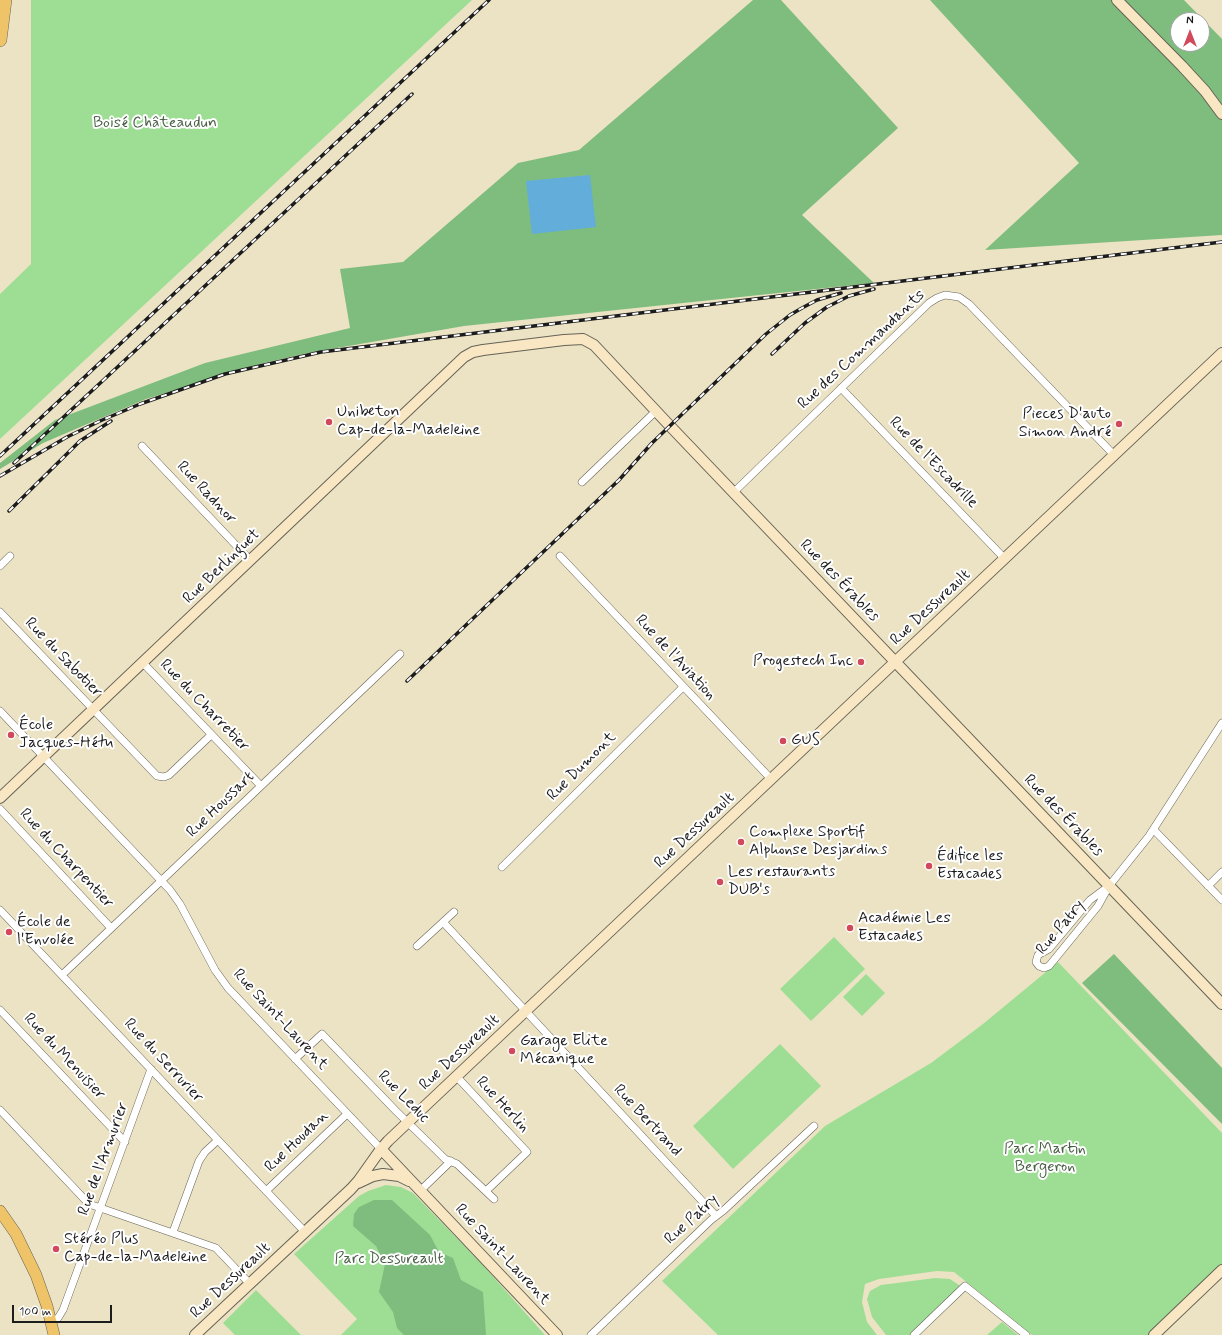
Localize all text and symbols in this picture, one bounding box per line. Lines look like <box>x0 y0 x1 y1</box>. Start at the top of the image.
north arrow <box>1170 12 1210 52</box>
text: N <box>1186 14 1194 28</box>
park label: Boisé Châteaudun <box>93 114 217 134</box>
street label: Rue des Commandants <box>794 286 930 414</box>
place label: Unibeton Cap-de-la-Madeleine <box>337 403 480 441</box>
place label: Pieces D'auto Simon André <box>1019 405 1111 443</box>
street label: Rue de l'Escadrille <box>884 413 982 513</box>
marker: Unibeton Cap-de-la-Madeleine <box>324 417 334 427</box>
marker: Pieces D'auto Simon André <box>1114 419 1124 429</box>
street label: Rue Radnor <box>172 458 240 528</box>
street label: Rue Berlinguet <box>180 526 264 608</box>
street label: Rue des Érables <box>795 536 883 626</box>
street label: Rue Dessureault <box>887 566 975 650</box>
street label: Rue de l'Aviation <box>630 611 720 705</box>
street label: Rue du Sabotier <box>20 614 106 702</box>
place label: Progestech Inc <box>753 652 853 672</box>
street label: Rue du Charretier <box>155 656 253 756</box>
marker: Progestech Inc <box>856 657 866 667</box>
place label: École Jacques-Hétu <box>19 716 113 754</box>
street label: Rue Dumont <box>543 728 621 806</box>
marker: École Jacques-Hétu <box>6 730 16 740</box>
place label: GUS <box>791 731 820 751</box>
marker: GUS <box>778 736 788 746</box>
street label: Rue Houssart <box>183 768 259 842</box>
street label: Rue des Érables <box>1019 771 1107 861</box>
street label: Rue Dessureault <box>651 789 739 873</box>
street label: Rue du Charpentier <box>15 805 117 913</box>
place label: Complexe Sportif Alphonse Desjardins <box>749 823 887 861</box>
marker: Complexe Sportif Alphonse Desjardins <box>736 837 746 847</box>
place label: Édifice les Estacades <box>937 847 1003 885</box>
marker: Édifice les Estacades <box>924 861 934 871</box>
place label: Les restaurants DUB's <box>728 863 835 901</box>
marker: Les restaurants DUB's <box>715 877 725 887</box>
street label: Rue Patry <box>1033 897 1089 959</box>
place label: Académie Les Estacades <box>858 909 951 947</box>
place label: École de l'Envolée <box>17 913 74 951</box>
marker: Académie Les Estacades <box>845 923 855 933</box>
marker: École de l'Envolée <box>4 927 14 937</box>
street label: Rue Saint-Laurent <box>228 965 332 1075</box>
street label: Rue du Menuisier <box>19 1010 109 1104</box>
street label: Rue Dessureault <box>416 1011 504 1095</box>
street label: Rue du Serrurier <box>119 1015 207 1107</box>
place label: Garage Elite Mécanique <box>520 1032 608 1070</box>
marker: Garage Elite Mécanique <box>507 1046 517 1056</box>
street label: Rue Leduc <box>373 1067 433 1127</box>
street label: Rue Herlin <box>471 1073 533 1137</box>
street label: Rue Bertrand <box>609 1081 685 1161</box>
street label: Rue de l'Armurier <box>75 1100 133 1218</box>
street label: Rue Houdan <box>261 1107 333 1177</box>
park label: Parc Martin Bergeron <box>1004 1140 1086 1178</box>
street label: Rue Patry <box>661 1191 723 1249</box>
street label: Rue Saint-Laurent <box>450 1200 554 1310</box>
place label: Stéréo Plus Cap-de-la-Madeleine <box>64 1230 207 1268</box>
street label: Rue Dessureault <box>187 1239 275 1323</box>
marker: Stéréo Plus Cap-de-la-Madeleine <box>51 1244 61 1254</box>
park label: Parc Dessureault <box>334 1250 444 1270</box>
scale bar <box>14 1297 114 1323</box>
text: 100 m <box>19 1304 51 1320</box>

